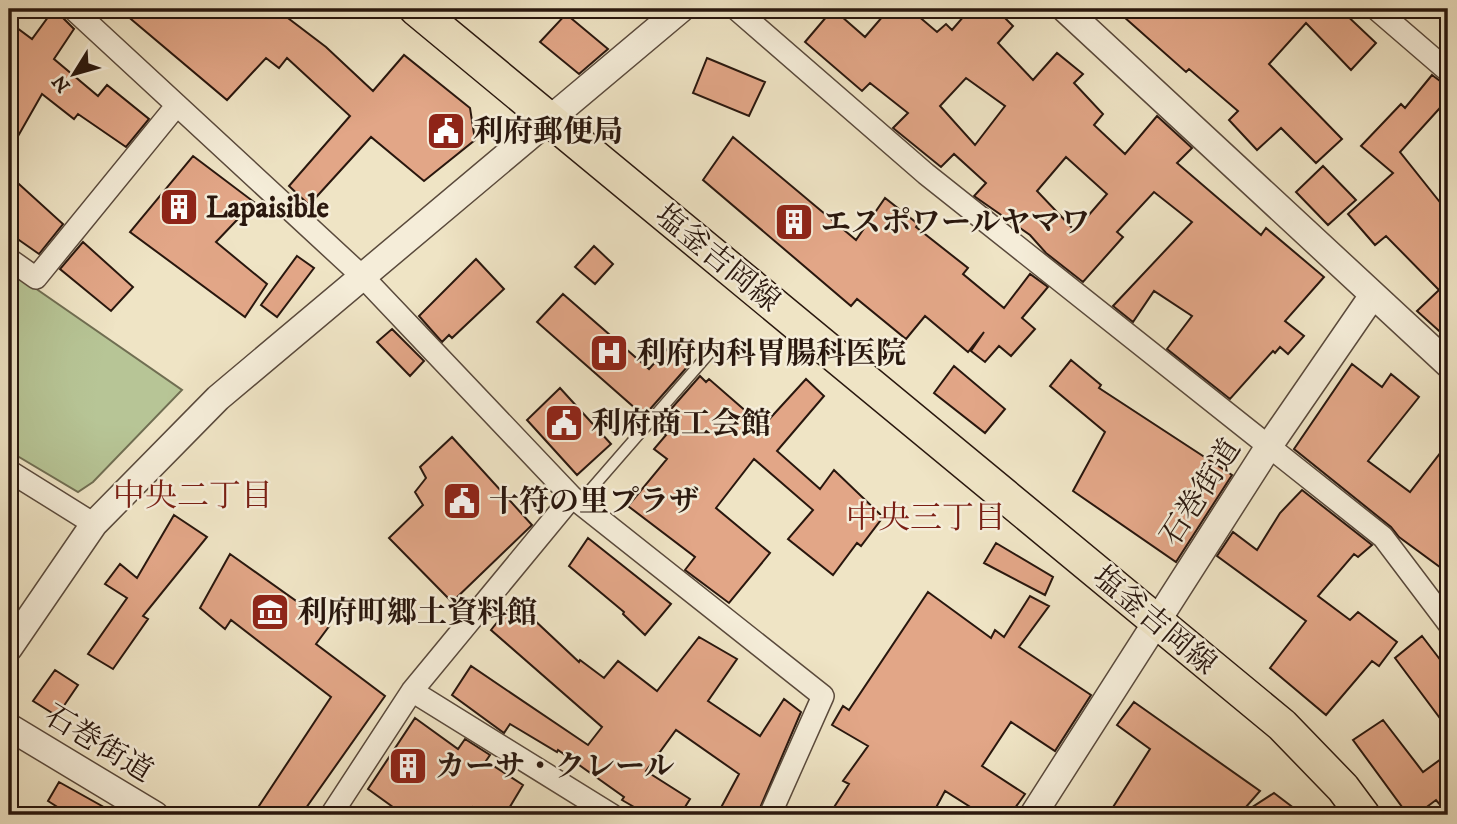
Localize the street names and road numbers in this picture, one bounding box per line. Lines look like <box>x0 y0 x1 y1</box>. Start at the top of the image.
street label: 塩釜吉岡線 <box>647 198 787 321</box>
street label: 石巻街道 <box>1153 432 1249 553</box>
street label: 塩釜吉岡線 <box>1085 559 1223 684</box>
street label: 石巻街道 <box>37 698 159 791</box>

